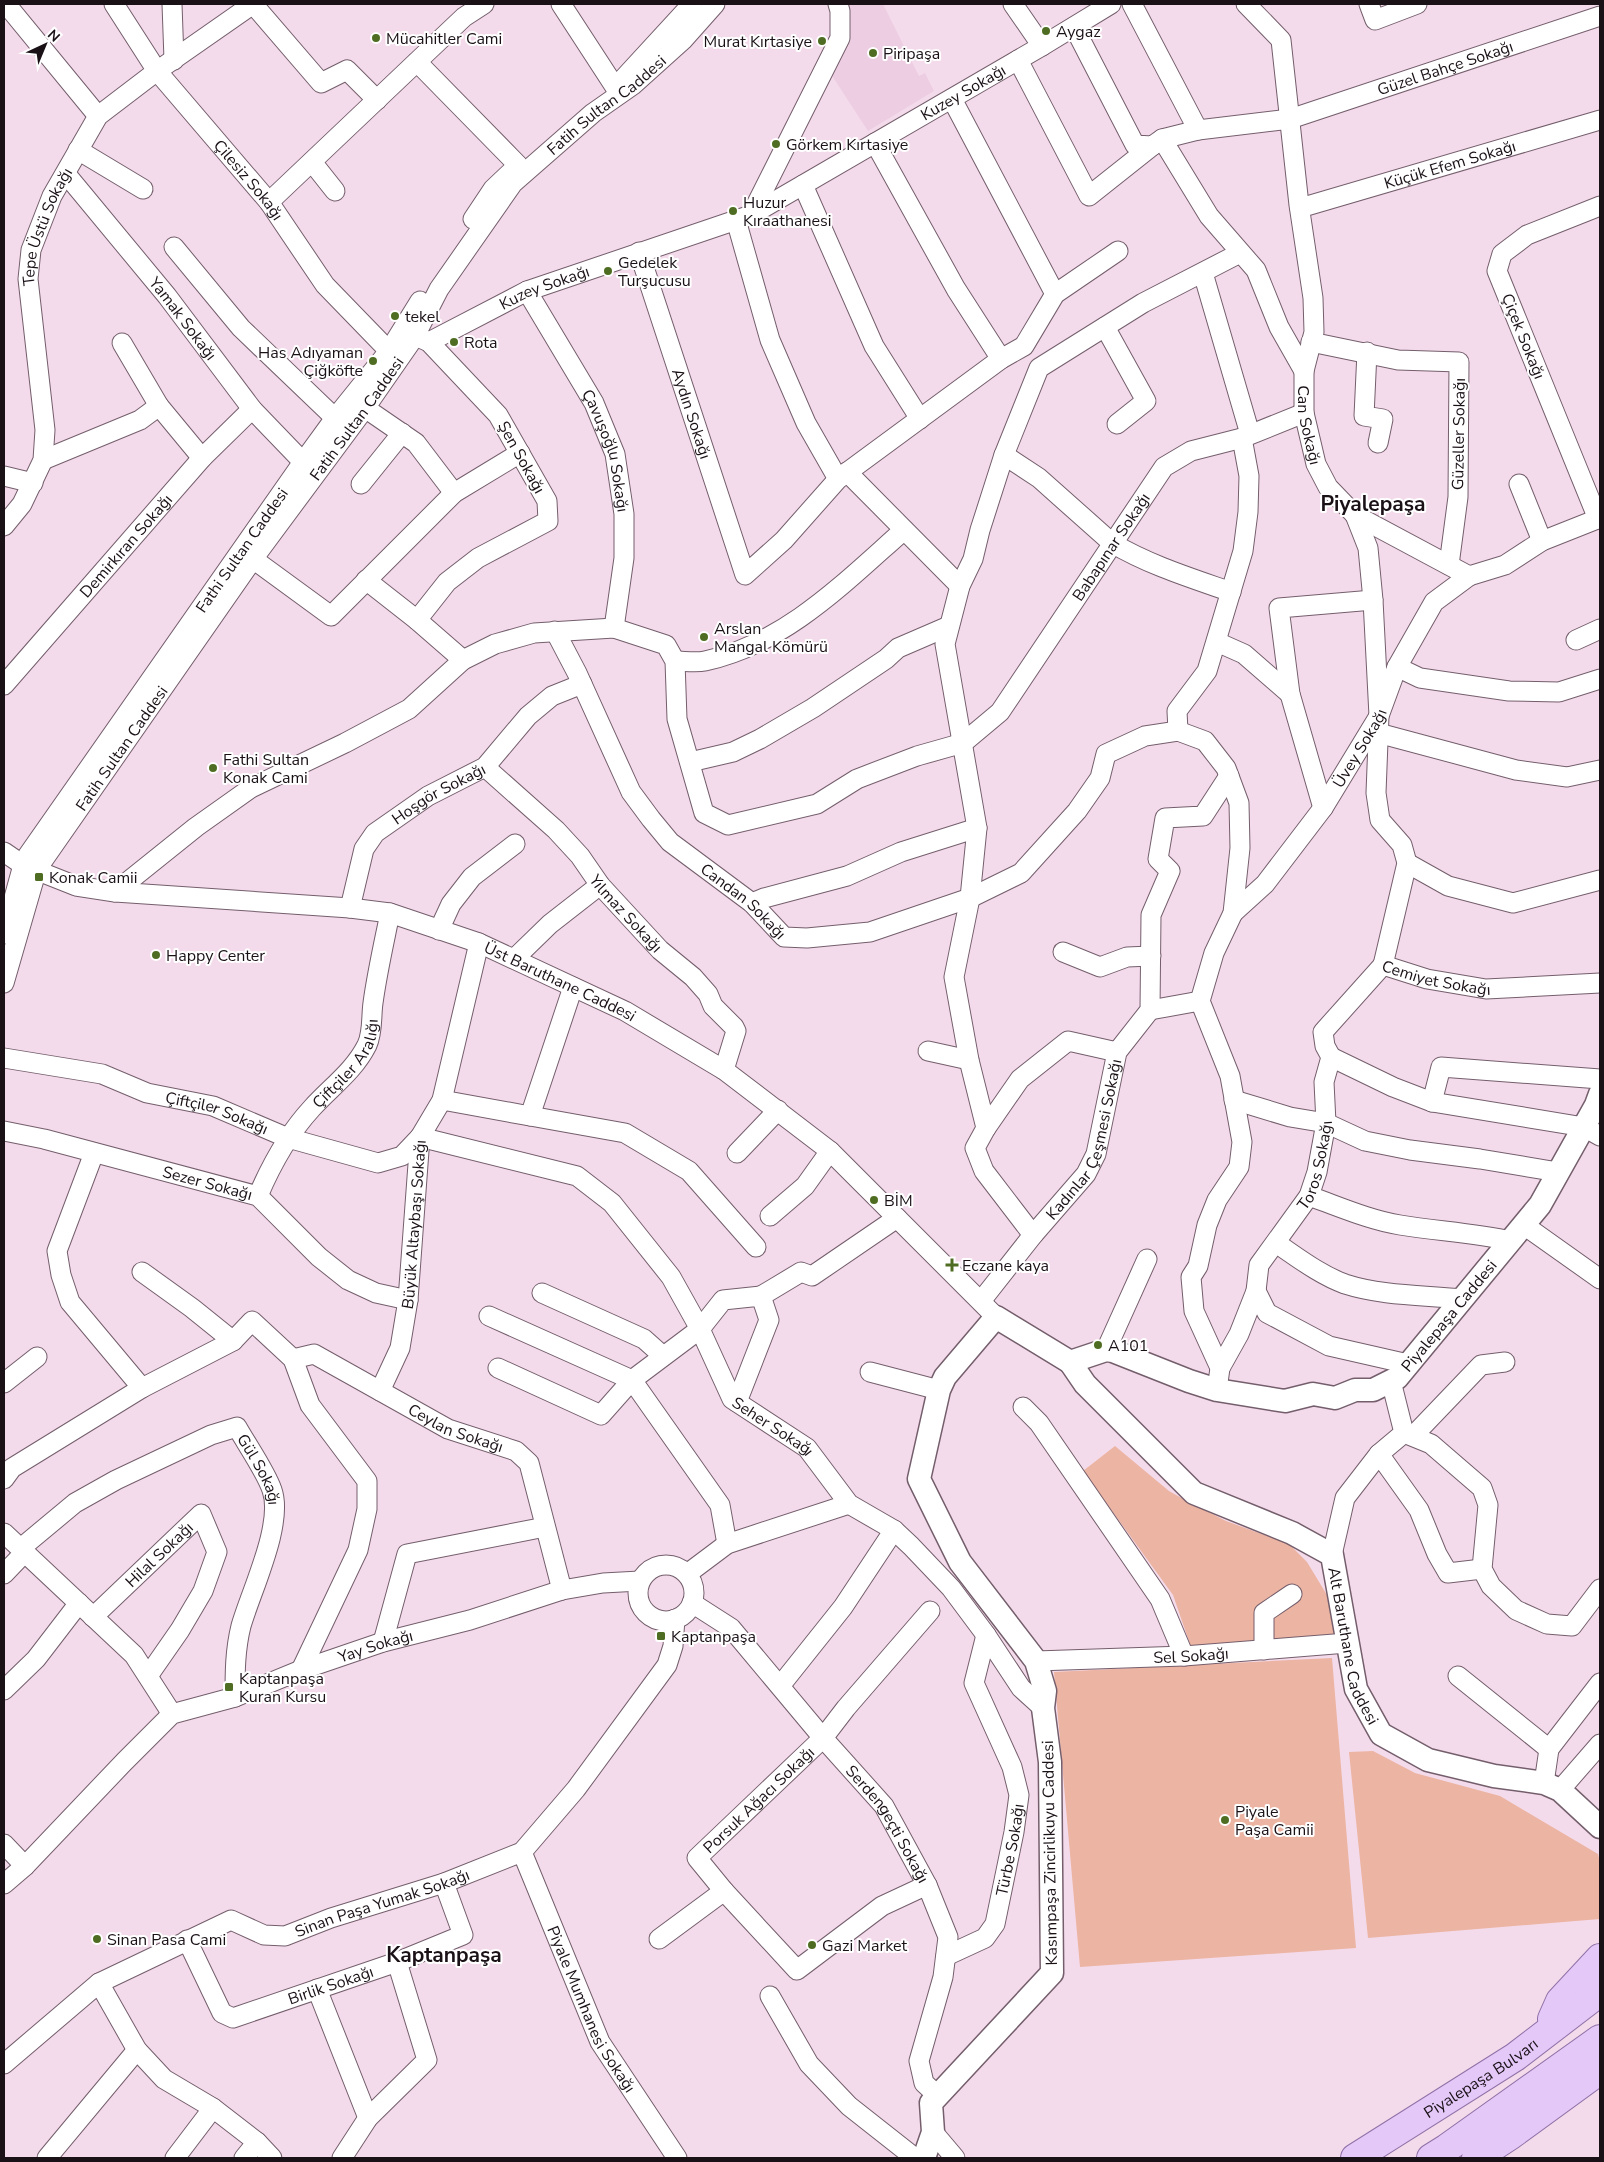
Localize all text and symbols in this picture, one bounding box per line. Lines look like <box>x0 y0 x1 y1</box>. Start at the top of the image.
north arrow <box>20 20 70 70</box>
place label: Aygaz <box>1056 21 1101 43</box>
marker: Aygaz <box>1040 25 1052 37</box>
text: N <box>43 26 64 46</box>
place label: Mücahitler Cami <box>386 28 502 50</box>
place label: Murat Kırtasiye <box>704 31 812 53</box>
marker: Mücahitler Cami <box>370 32 382 44</box>
marker: Murat Kırtasiye <box>816 35 828 47</box>
street label: Güzel Bahçe Sokağı <box>1375 36 1516 101</box>
place label: Piripaşa <box>883 43 940 65</box>
marker: Piripaşa <box>867 47 879 59</box>
street label: Fatih Sultan Caddesi <box>542 50 671 161</box>
street label: Kuzey Sokağı <box>917 59 1010 126</box>
place label: Görkem Kırtasiye <box>786 134 908 156</box>
street label: Çilesiz Sokağı <box>208 135 288 225</box>
street label: Küçük Efem Sokağı <box>1381 135 1518 195</box>
marker: Görkem Kırtasiye <box>770 138 782 150</box>
street label: Tepe Üstü Sokağı <box>18 164 78 287</box>
place label: Huzur Kıraathanesi <box>743 192 832 232</box>
marker: Huzur Kıraathanesi <box>727 205 739 217</box>
place label: Gedelek Turşucusu <box>618 252 691 292</box>
street label: Kuzey Sokağı <box>496 261 592 316</box>
marker: Gedelek Turşucusu <box>602 265 614 277</box>
street label: Yamak Sokağı <box>143 272 221 365</box>
street label: Çiçek Sokağı <box>1496 290 1550 382</box>
place label: tekel <box>405 306 440 328</box>
marker: tekel <box>389 310 401 322</box>
place label: Rota <box>464 332 497 354</box>
marker: Rota <box>448 336 460 348</box>
place label: Has Adıyaman Çiğköfte <box>258 342 363 382</box>
street label: Fatih Sultan Caddesi <box>305 353 409 485</box>
marker: Has Adıyaman Çiğköfte <box>367 355 379 367</box>
street label: Aydın Sokağı <box>666 366 716 462</box>
street label: Güzeller Sokağı <box>1447 378 1471 490</box>
street label: Çavuşoğlu Sokağı <box>576 385 634 514</box>
street label: Can Sokağı <box>1292 385 1326 467</box>
street label: Şen Sokağı <box>492 417 550 498</box>
street label: Fathi Sultan Caddesi <box>191 484 294 617</box>
street label: Babapınar Sokağı <box>1067 489 1156 606</box>
street label: Demirkıran Sokağı <box>75 490 178 603</box>
district label: Piyalepaşa <box>1320 490 1426 518</box>
place label: Arslan Mangal Kömürü <box>714 618 828 658</box>
marker: Arslan Mangal Kömürü <box>698 631 710 643</box>
street label: Fatih Sultan Caddesi <box>71 682 173 816</box>
street label: Üvey Sokağı <box>1328 706 1393 792</box>
place label: Fathi Sultan Konak Cami <box>223 749 309 789</box>
street label: Hoşgör Sokağı <box>388 759 490 830</box>
marker: Fathi Sultan Konak Cami <box>207 762 219 774</box>
street label: Candan Sokağı <box>696 858 791 945</box>
place label: Konak Camii <box>49 867 138 889</box>
street label: Yılmaz Sokağı <box>583 870 667 958</box>
marker: Konak Camii <box>33 871 45 883</box>
street label: Üst Baruthane Caddesi <box>480 937 640 1027</box>
place label: Happy Center <box>166 945 265 967</box>
marker: Happy Center <box>150 949 162 961</box>
street label: Cemiyet Sokağı <box>1379 955 1491 1001</box>
street label: Çiftçiler Aralığı <box>308 1019 384 1113</box>
street label: Kadınlar Çeşmesi Sokağı <box>1041 1057 1127 1225</box>
street label: Çiftçiler Sokağı <box>163 1087 271 1140</box>
street label: Toros Sokağı <box>1292 1120 1338 1215</box>
street label: Büyük Altaybaşı Sokağı <box>397 1139 432 1311</box>
street label: Sezer Sokağı <box>160 1161 255 1206</box>
place label: BİM <box>884 1190 913 1212</box>
marker: BİM <box>868 1194 880 1206</box>
place label: Eczane kaya <box>962 1255 1049 1277</box>
street label: Piyalepaşa Caddesi <box>1397 1255 1502 1377</box>
marker: Eczane kaya <box>946 1259 958 1271</box>
place label: A101 <box>1108 1335 1148 1357</box>
marker: A101 <box>1092 1339 1104 1351</box>
street label: Seher Sokağı <box>727 1392 819 1461</box>
street label: Ceylan Sokağı <box>404 1399 506 1458</box>
street label: Gül Sokağı <box>231 1430 285 1506</box>
street label: Hilal Sokağı <box>121 1517 198 1593</box>
street label: Alt Baruthane Caddesi <box>1322 1565 1384 1729</box>
street label: Yay Sokağı <box>334 1625 415 1669</box>
place label: Kaptanpaşa <box>671 1626 756 1648</box>
marker: Kaptanpaşa <box>655 1630 667 1642</box>
street label: Sel Sokağı <box>1153 1642 1229 1669</box>
place label: Kaptanpaşa Kuran Kursu <box>239 1668 326 1708</box>
marker: Kaptanpaşa Kuran Kursu <box>223 1681 235 1693</box>
street label: Kasımpaşa Zincirlikuyu Caddesi <box>1037 1740 1063 1966</box>
street label: Porsuk Ağacı Sokağı <box>699 1742 820 1859</box>
street label: Serdengeçti Sokağı <box>840 1761 934 1887</box>
place label: Piyale Paşa Camii <box>1235 1801 1314 1841</box>
street label: Türbe Sokağı <box>991 1802 1030 1898</box>
marker: Piyale Paşa Camii <box>1219 1814 1231 1826</box>
street label: Sinan Paşa Yumak Sokağı <box>292 1864 473 1943</box>
street label: Piyale Mumhanesi Sokağı <box>541 1923 640 2097</box>
place label: Sinan Pasa Cami <box>107 1929 226 1951</box>
marker: Sinan Pasa Cami <box>91 1933 103 1945</box>
place label: Gazi Market <box>822 1935 908 1957</box>
marker: Gazi Market <box>806 1939 818 1951</box>
district label: Kaptanpaşa <box>386 1941 502 1969</box>
street label: Birlik Sokağı <box>285 1961 377 2010</box>
street label: Piyalepaşa Bulvarı <box>1420 2033 1543 2124</box>

